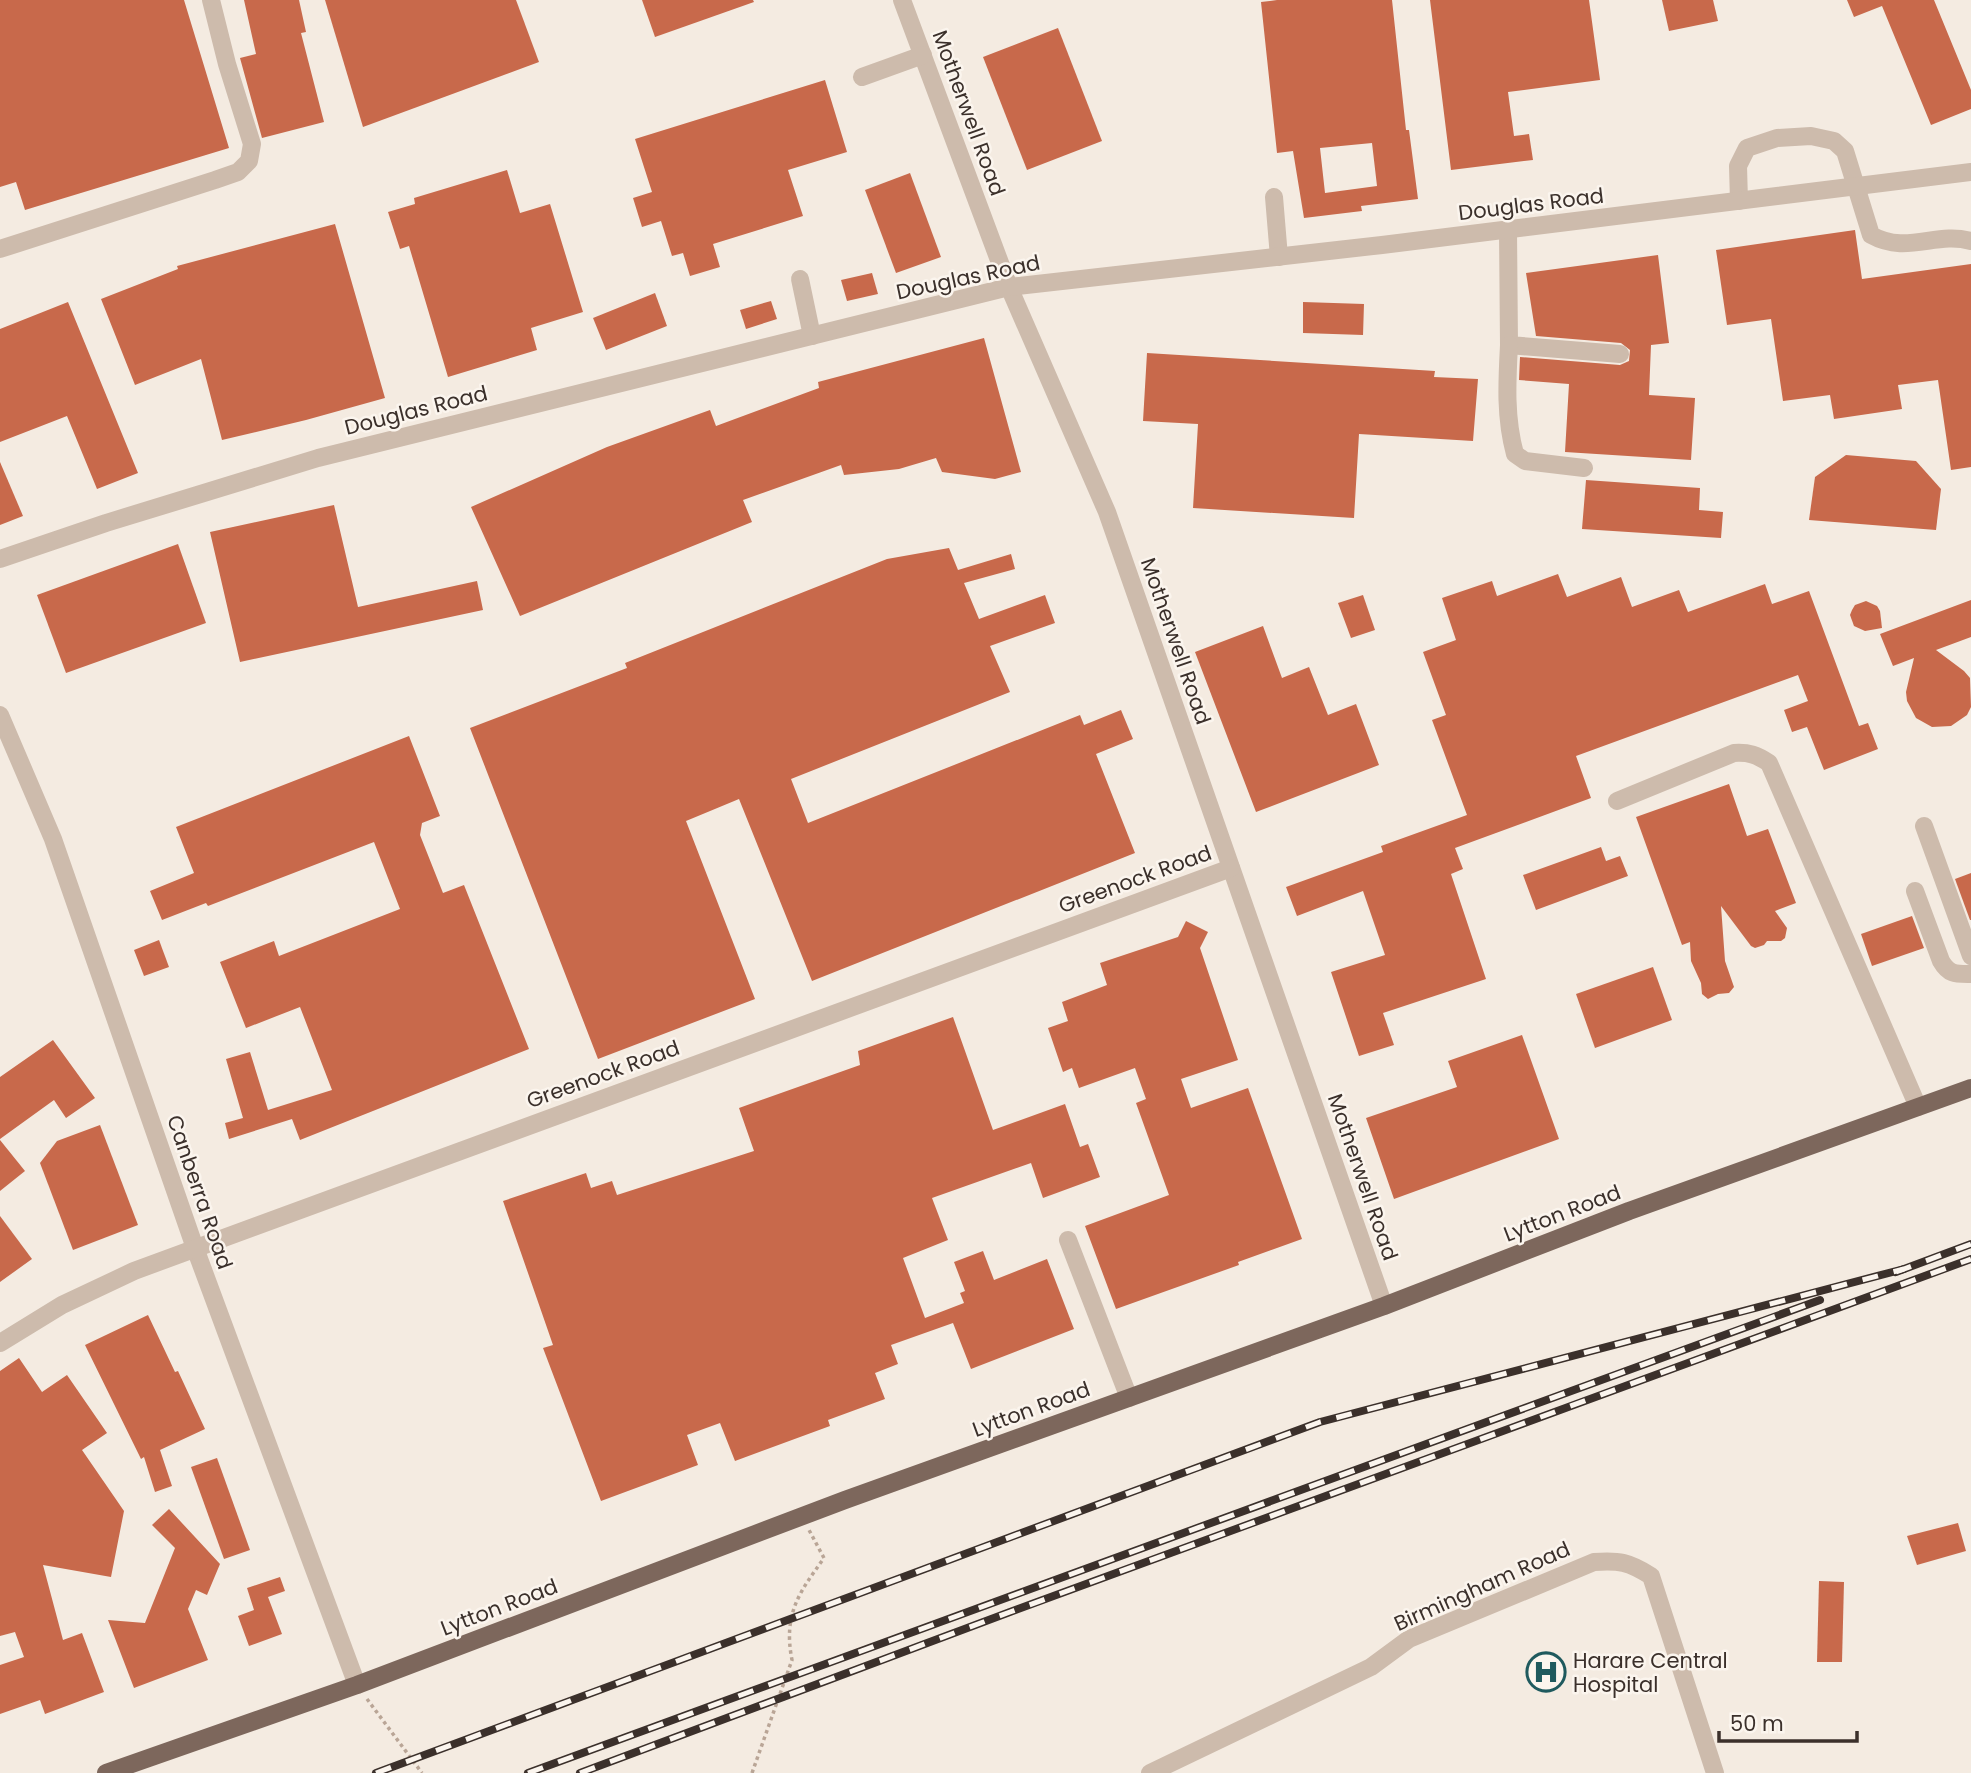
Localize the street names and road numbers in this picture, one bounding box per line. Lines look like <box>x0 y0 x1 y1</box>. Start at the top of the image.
street label: Motherwell Road <box>926 26 1012 200</box>
street label: Douglas Road <box>1457 181 1605 227</box>
street label: Douglas Road <box>893 248 1043 306</box>
street label: Douglas Road <box>341 378 491 442</box>
street label: Motherwell Road <box>1134 554 1218 728</box>
street label: Greenock Road <box>1054 838 1216 920</box>
street label: Greenock Road <box>522 1033 684 1115</box>
street label: Motherwell Road <box>1321 1090 1405 1264</box>
street label: Canberra Road <box>160 1111 240 1273</box>
street label: Lytton Road <box>1499 1177 1625 1249</box>
street label: Lytton Road <box>968 1374 1094 1444</box>
street label: Birmingham Road <box>1389 1534 1575 1638</box>
street label: Lytton Road <box>436 1571 562 1643</box>

